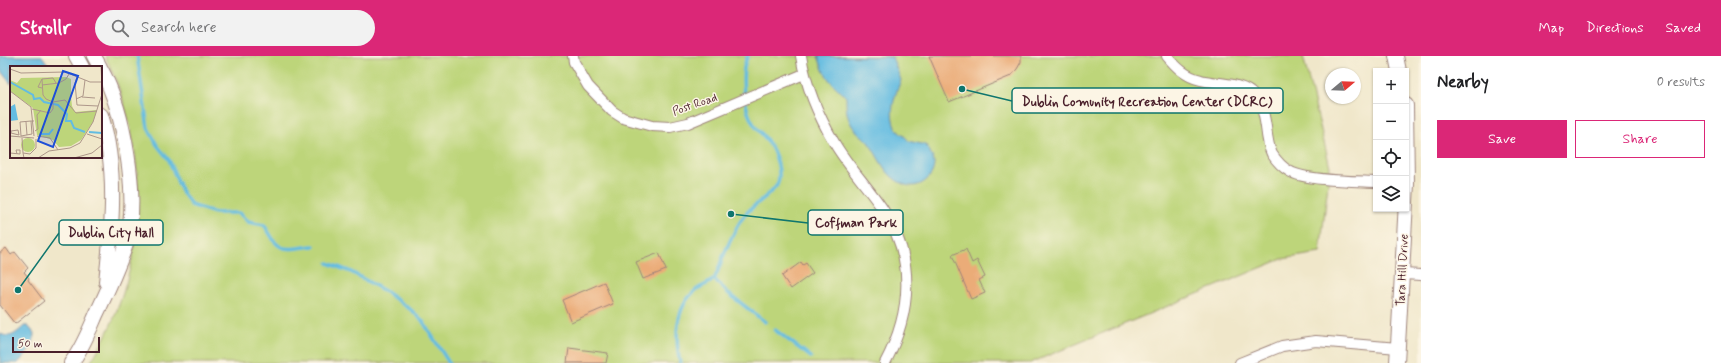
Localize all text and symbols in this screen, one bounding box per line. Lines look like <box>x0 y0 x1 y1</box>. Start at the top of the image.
search box <box>95 10 375 46</box>
text: Strollr <box>20 16 71 41</box>
icon: search <box>109 17 131 39</box>
text: Search here <box>141 18 217 38</box>
text: Map <box>1538 19 1564 37</box>
text: Directions <box>1586 19 1644 37</box>
text: Saved <box>1666 19 1701 37</box>
inset map <box>10 66 102 158</box>
north arrow <box>1325 68 1361 104</box>
map controls <box>1373 68 1409 212</box>
button: + <box>1373 68 1409 104</box>
text: Nearby <box>1437 71 1489 93</box>
text: 0 results <box>1657 74 1705 91</box>
callout: Dublin Comunity Recreation Center (DCRC) <box>1012 88 1283 113</box>
street label: Post Road <box>670 90 720 120</box>
text: Dublin Comunity Recreation Center (DCRC) <box>1022 94 1273 111</box>
button: − <box>1373 104 1409 140</box>
button: Save <box>1437 120 1567 158</box>
button: Share <box>1575 120 1705 158</box>
button: locate <box>1373 140 1409 176</box>
button: layers <box>1373 176 1409 212</box>
callout: Coffman Park <box>808 210 903 235</box>
text: Coffman Park <box>815 215 898 232</box>
callout: Dublin City Hall <box>59 220 163 245</box>
text: Dublin City Hall <box>68 225 154 242</box>
street label: Tara Hill Drive <box>1393 233 1413 307</box>
scale bar <box>12 335 100 354</box>
text: 50 m <box>18 337 43 351</box>

